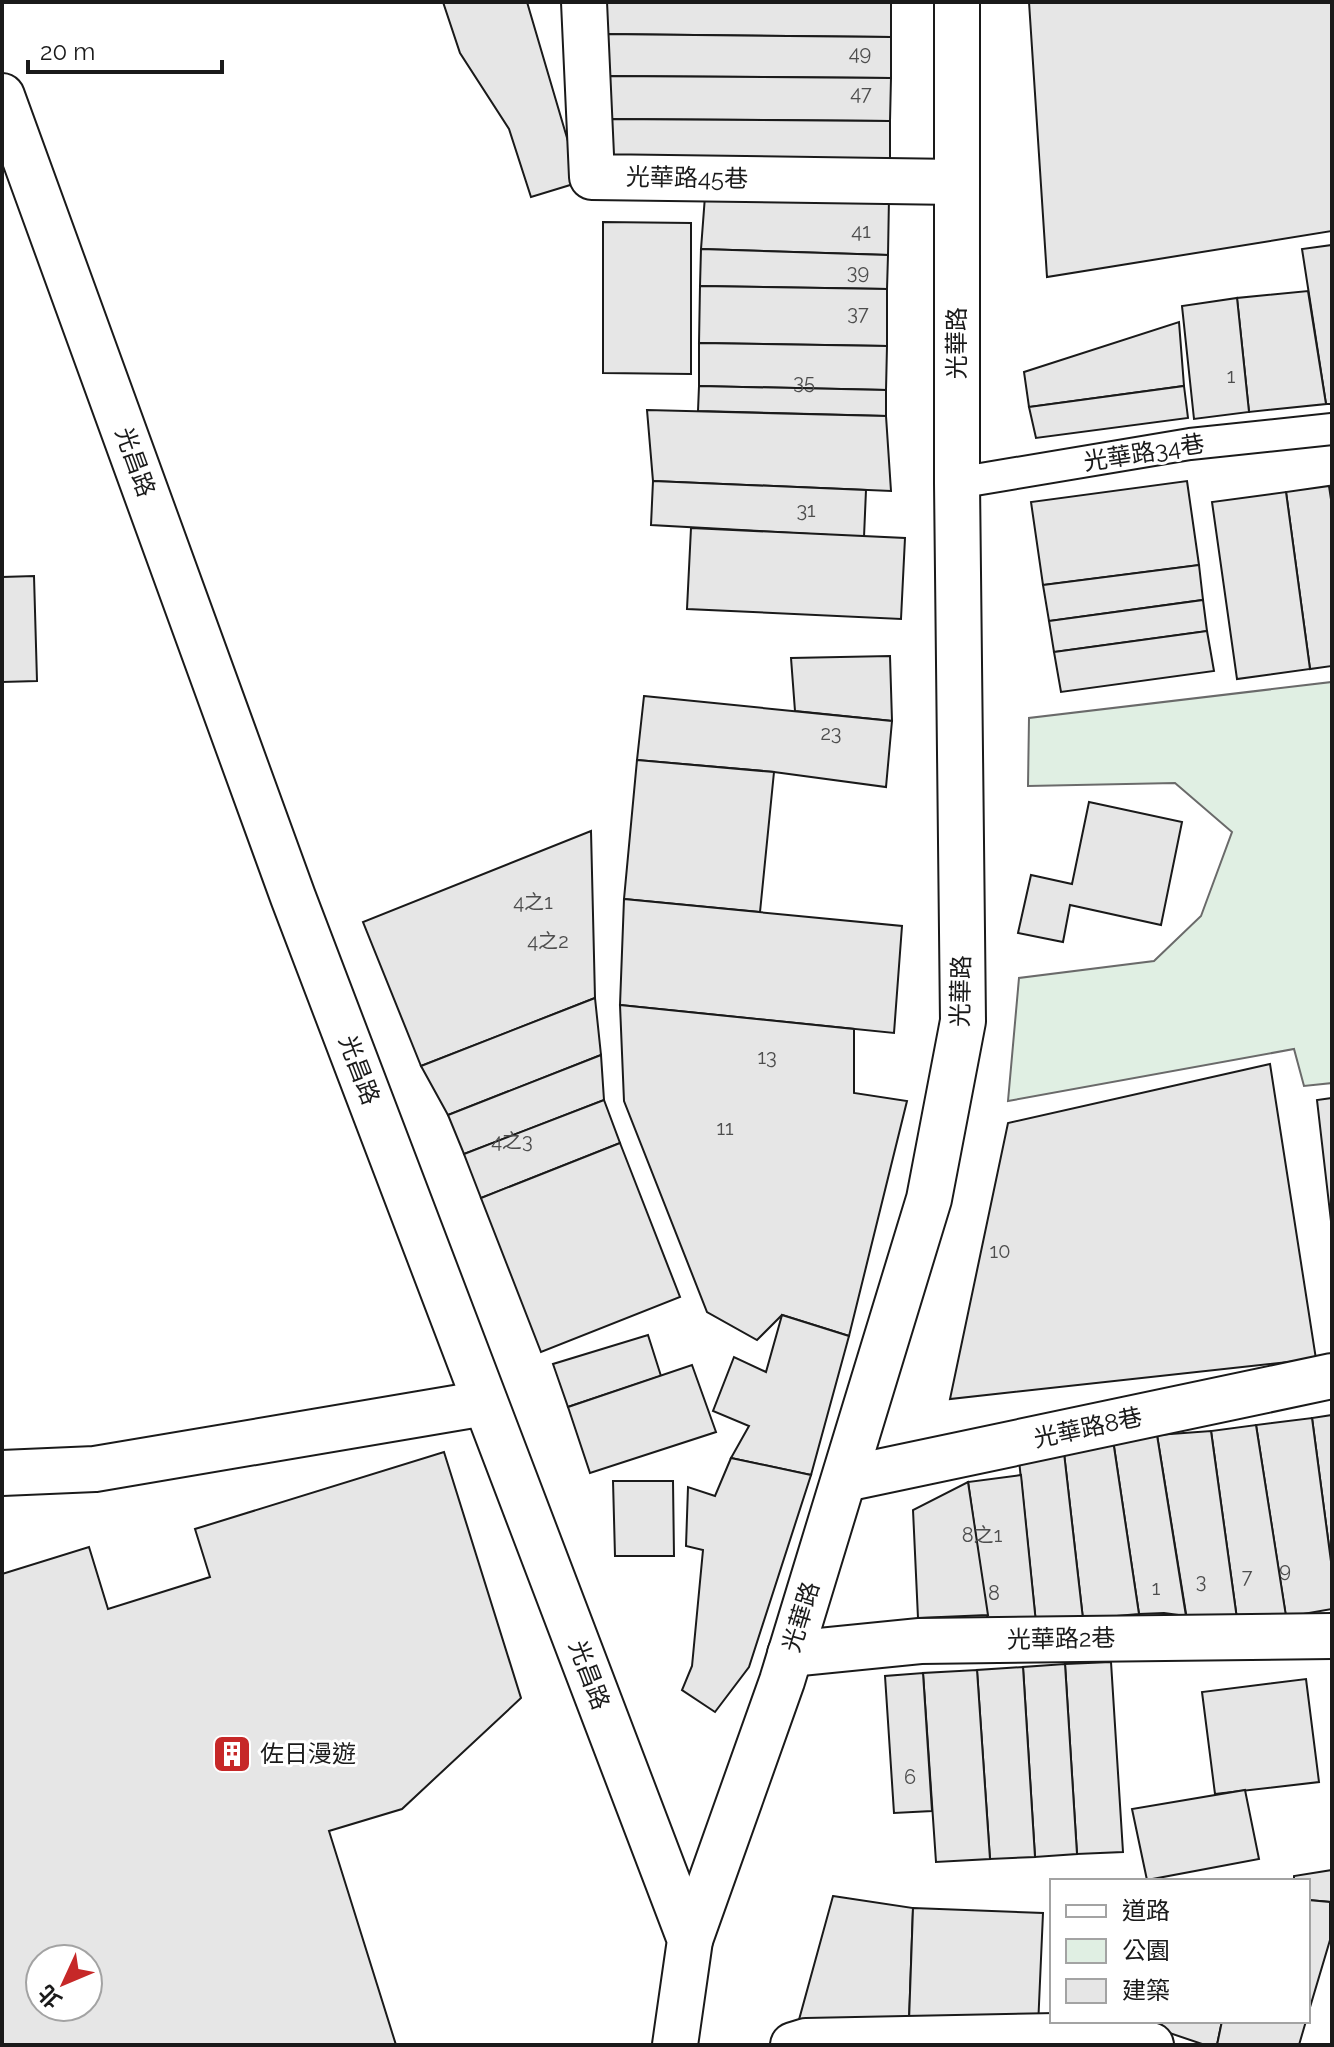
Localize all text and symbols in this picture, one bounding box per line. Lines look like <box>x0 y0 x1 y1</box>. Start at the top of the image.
scale bar <box>28 24 222 74</box>
text: 20 m <box>40 37 95 66</box>
house number: 49 <box>849 41 871 65</box>
house number: 47 <box>850 81 872 105</box>
street label: 光華路45巷 <box>626 162 748 193</box>
house number: 41 <box>851 219 871 243</box>
house number: 39 <box>847 260 869 284</box>
house number: 37 <box>847 301 869 325</box>
street label: 光華路 <box>942 307 971 379</box>
house number: 1 <box>1227 364 1236 388</box>
house number: 35 <box>793 370 815 394</box>
street label: 光昌路 <box>110 423 161 501</box>
street label: 光華路34巷 <box>1081 429 1206 476</box>
house number: 31 <box>796 498 816 522</box>
house number: 23 <box>820 721 842 745</box>
house number: 4之1 <box>513 890 553 914</box>
house number: 4之2 <box>527 929 569 953</box>
street label: 光華路 <box>945 955 976 1027</box>
street label: 光昌路 <box>333 1031 386 1109</box>
house number: 13 <box>757 1045 777 1069</box>
house number: 11 <box>716 1116 734 1140</box>
house number: 4之3 <box>491 1129 533 1153</box>
house number: 10 <box>990 1239 1010 1263</box>
street label: 光華路8巷 <box>1031 1402 1145 1453</box>
house number: 8之1 <box>962 1523 1003 1547</box>
house number: 9 <box>1279 1558 1291 1582</box>
house number: 7 <box>1242 1564 1253 1588</box>
house number: 3 <box>1196 1569 1206 1593</box>
house number: 1 <box>1152 1576 1161 1600</box>
street label: 光華路 <box>776 1578 825 1656</box>
house number: 8 <box>988 1581 1000 1605</box>
street label: 光華路2巷 <box>1006 1623 1115 1654</box>
street label: 光昌路 <box>563 1636 616 1714</box>
building icon: 佐日漫遊 <box>211 1733 253 1775</box>
place label: 佐日漫遊 <box>260 1739 356 1768</box>
house number: 6 <box>904 1765 916 1789</box>
legend <box>1050 1879 1310 2023</box>
text: 道路 <box>1122 1896 1170 1925</box>
text: 公園 <box>1122 1936 1170 1965</box>
north arrow <box>24 1943 104 2023</box>
text: 建築 <box>1122 1976 1170 2005</box>
text: 北 <box>33 1980 67 2014</box>

